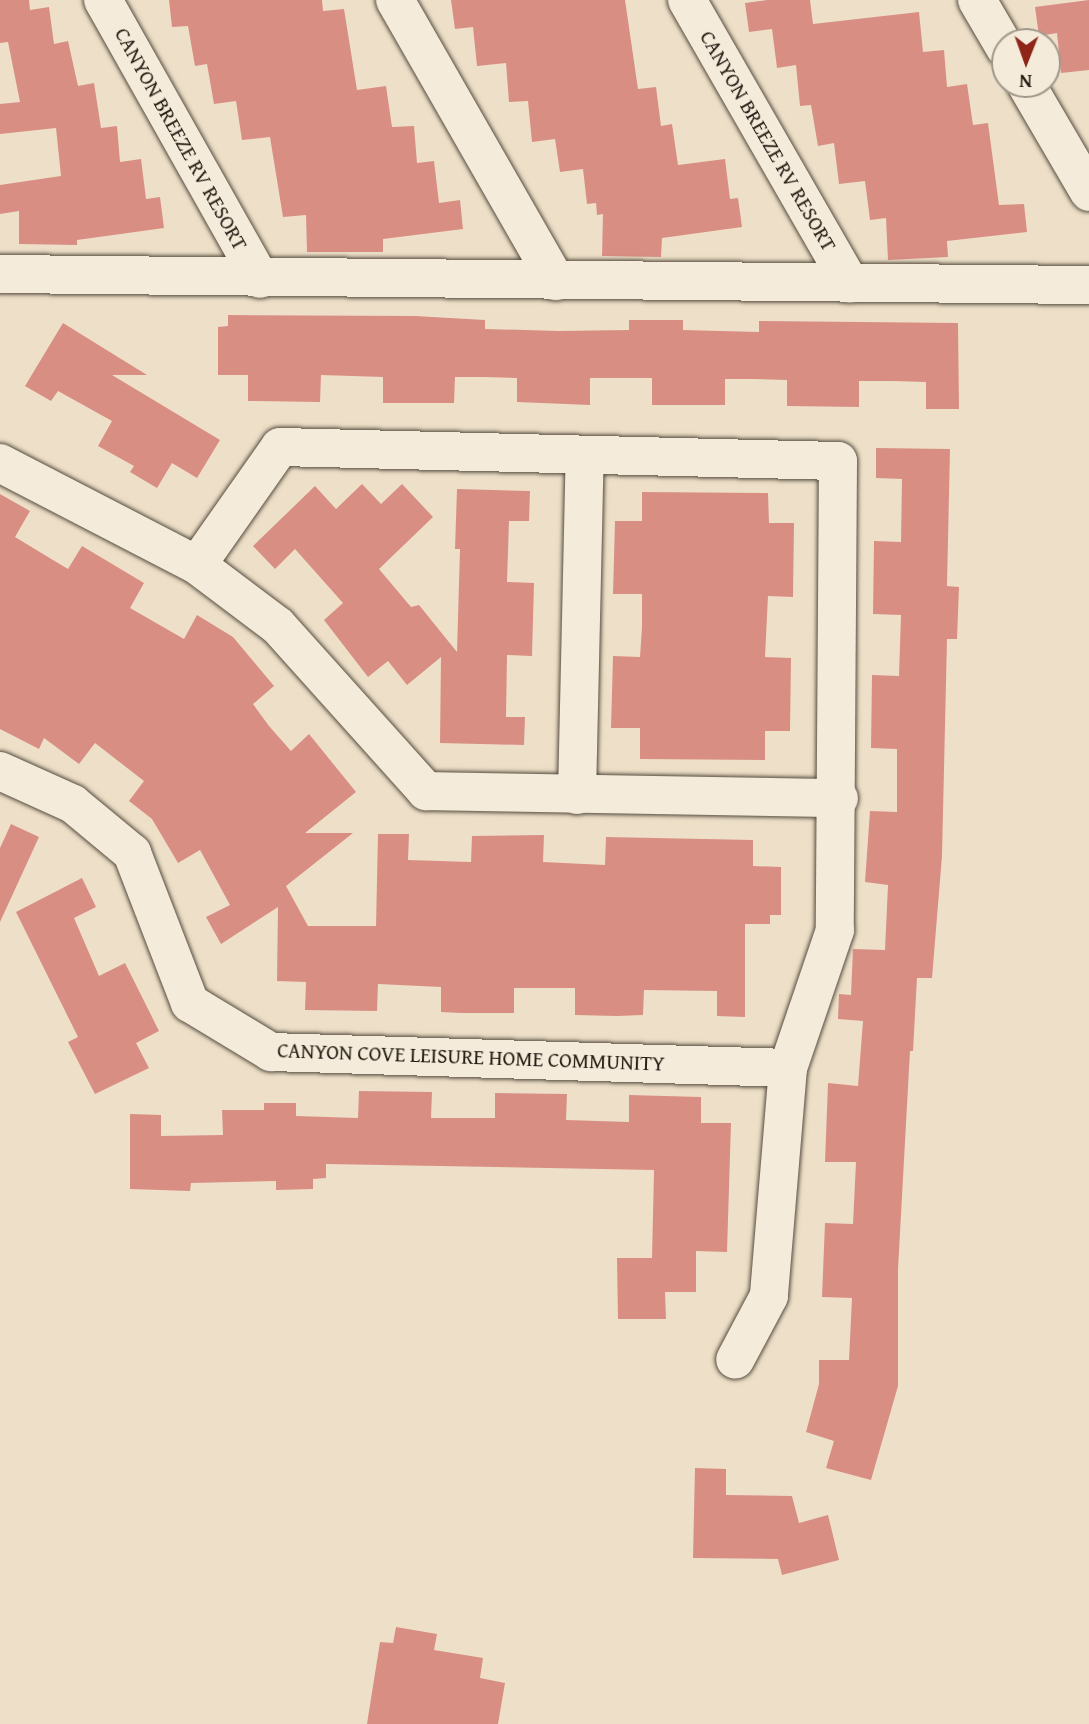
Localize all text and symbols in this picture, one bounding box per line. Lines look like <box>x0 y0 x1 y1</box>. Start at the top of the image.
street label: CANYON BREEZE RV RESORT <box>109 23 253 255</box>
street label: CANYON BREEZE RV RESORT <box>694 26 842 256</box>
north arrow <box>991 28 1061 98</box>
text: N <box>1019 68 1032 96</box>
street label: CANYON COVE LEISURE HOME COMMUNITY <box>277 1038 665 1076</box>

